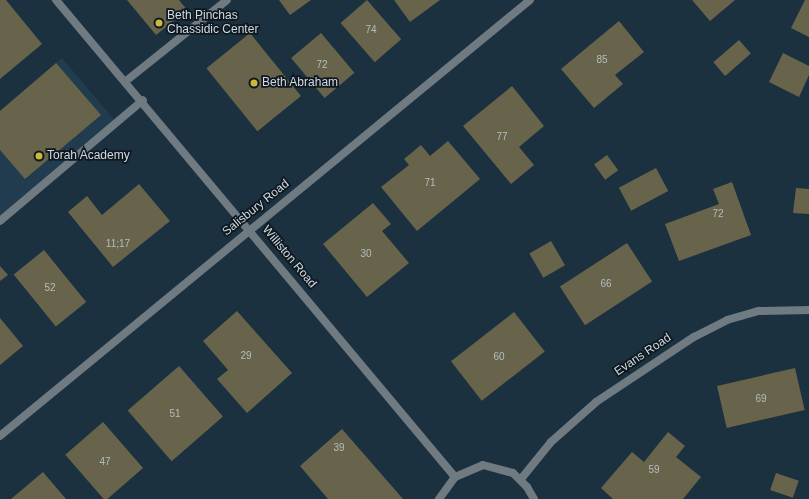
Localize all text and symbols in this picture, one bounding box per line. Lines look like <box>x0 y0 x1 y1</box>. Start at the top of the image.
place label: Beth Pinchas Chassidic Center <box>167 9 258 37</box>
marker: Beth Pinchas Chassidic Center <box>154 18 164 28</box>
house number: 74 <box>365 24 377 36</box>
house number: 85 <box>596 54 608 66</box>
house number: 72 <box>316 59 328 71</box>
place label: Beth Abraham <box>262 76 339 90</box>
marker: Beth Abraham <box>249 78 259 88</box>
house number: 77 <box>496 131 508 143</box>
place label: Torah Academy <box>47 149 130 163</box>
marker: Torah Academy <box>34 151 44 161</box>
street label: Salisbury Road <box>220 177 292 239</box>
house number: 71 <box>424 177 436 189</box>
house number: 72 <box>712 208 724 220</box>
street label: Williston Road <box>259 223 319 291</box>
house number: 11;17 <box>106 238 130 250</box>
house number: 30 <box>360 248 372 260</box>
house number: 66 <box>600 278 612 290</box>
house number: 52 <box>44 282 56 294</box>
street label: Evans Road <box>612 331 674 379</box>
house number: 29 <box>240 350 252 362</box>
house number: 60 <box>493 351 505 363</box>
house number: 69 <box>755 393 767 405</box>
house number: 51 <box>169 408 181 420</box>
house number: 39 <box>333 442 345 454</box>
house number: 47 <box>99 456 111 468</box>
house number: 59 <box>648 464 660 476</box>

